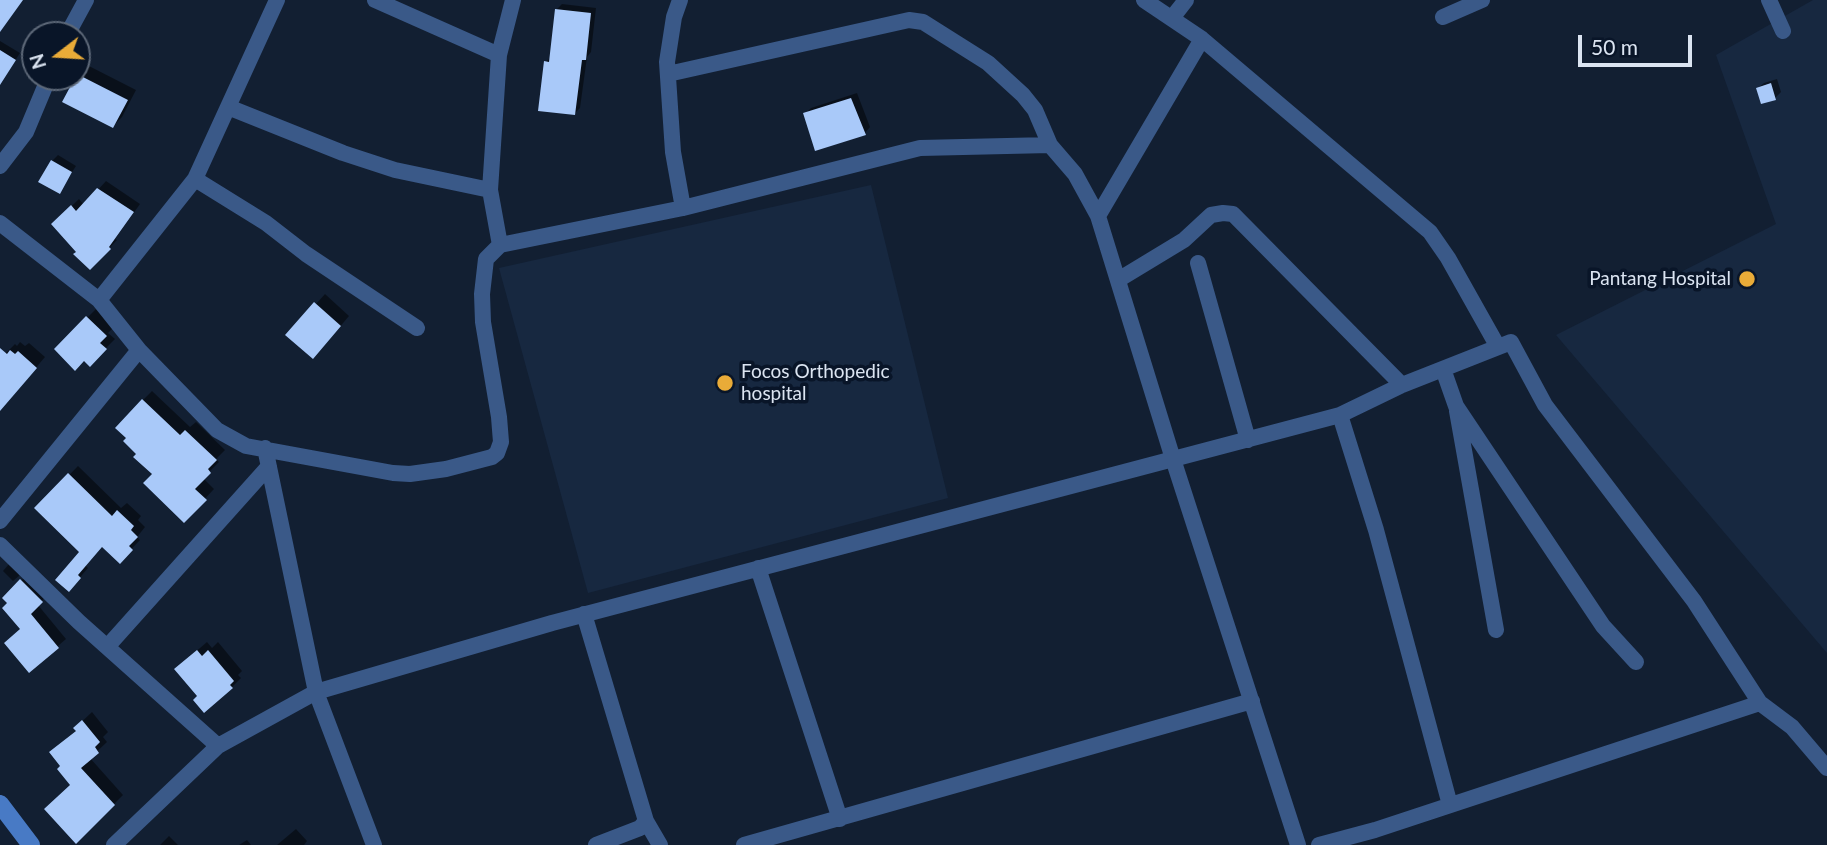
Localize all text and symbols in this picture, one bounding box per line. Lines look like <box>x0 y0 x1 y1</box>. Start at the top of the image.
north arrow <box>21 21 91 91</box>
scale bar <box>1582 21 1696 65</box>
text: 50 m <box>1591 34 1638 59</box>
text: N <box>24 51 50 72</box>
place label: Pantang Hospital <box>1589 268 1731 290</box>
marker: Pantang Hospital <box>1737 269 1757 289</box>
place label: Focos Orthopedic hospital <box>741 361 890 405</box>
marker: Focos Orthopedic hospital <box>715 373 735 393</box>

